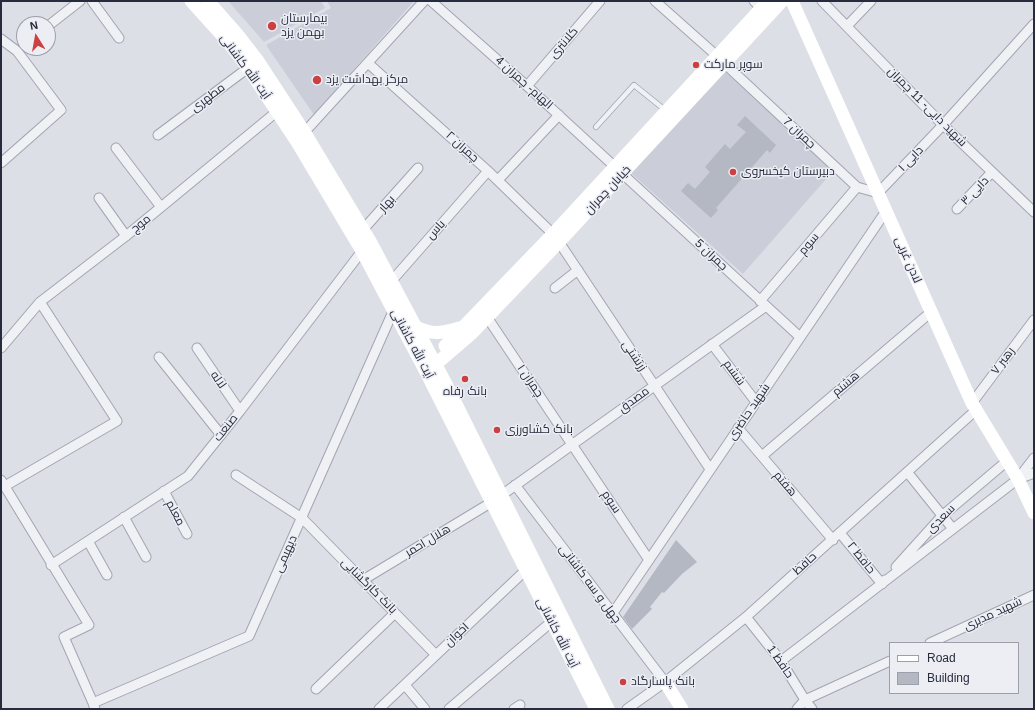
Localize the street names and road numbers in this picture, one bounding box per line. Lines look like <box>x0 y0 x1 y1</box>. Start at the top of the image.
street label: کلانتری <box>547 24 581 62</box>
street label: آیت الله کاشانی <box>217 32 273 102</box>
street label: الهام- چمران 4 <box>492 53 556 113</box>
street label: شهید دایی- 11 چمران <box>884 64 970 150</box>
street label: مطهری <box>188 81 228 115</box>
street label: چمران 7 <box>780 114 818 152</box>
street label: چمران ۲ <box>443 129 481 165</box>
street label: دایی ۱ <box>895 143 927 175</box>
street label: خیابان چمران <box>582 163 634 217</box>
street label: دایی ۳ <box>958 174 992 208</box>
street label: بهار <box>376 193 398 215</box>
street label: موج <box>128 212 154 236</box>
street label: یاس <box>424 217 448 243</box>
street label: سوم <box>796 230 822 258</box>
street label: لادن غربی <box>891 235 925 285</box>
street label: چمران 5 <box>692 236 730 274</box>
street label: آیت الله کاشانی <box>388 307 436 381</box>
street label: زرتشتی <box>619 338 649 374</box>
street label: رهبر ۷ <box>988 344 1018 378</box>
street label: ششم <box>720 357 748 389</box>
street label: چمران ۱ <box>514 362 546 400</box>
street label: هشتم <box>829 368 863 400</box>
street label: لاله <box>207 369 229 391</box>
street label: شهید حاضری <box>725 381 773 443</box>
street label: مصدق <box>616 384 652 416</box>
street label: صنعت <box>211 411 241 445</box>
street label: هفتم <box>770 468 800 500</box>
street label: سوم <box>598 488 624 516</box>
street label: معلم <box>162 498 188 528</box>
street label: سعدی <box>924 502 958 536</box>
street label: هلال احمر <box>403 522 453 560</box>
street label: دیهیمی <box>271 533 301 575</box>
street label: حافظ ۲ <box>844 539 878 577</box>
street label: چهل و سه کاشانی <box>556 542 624 626</box>
street label: حافظ <box>790 550 820 578</box>
street label: بانک کارگشایی <box>338 555 400 617</box>
street label: شهید مدیری <box>961 594 1025 634</box>
street label: آیت الله کاشانی <box>533 595 581 671</box>
street label: اخوان <box>442 620 472 650</box>
street label: حافظ 1 <box>763 643 797 681</box>

